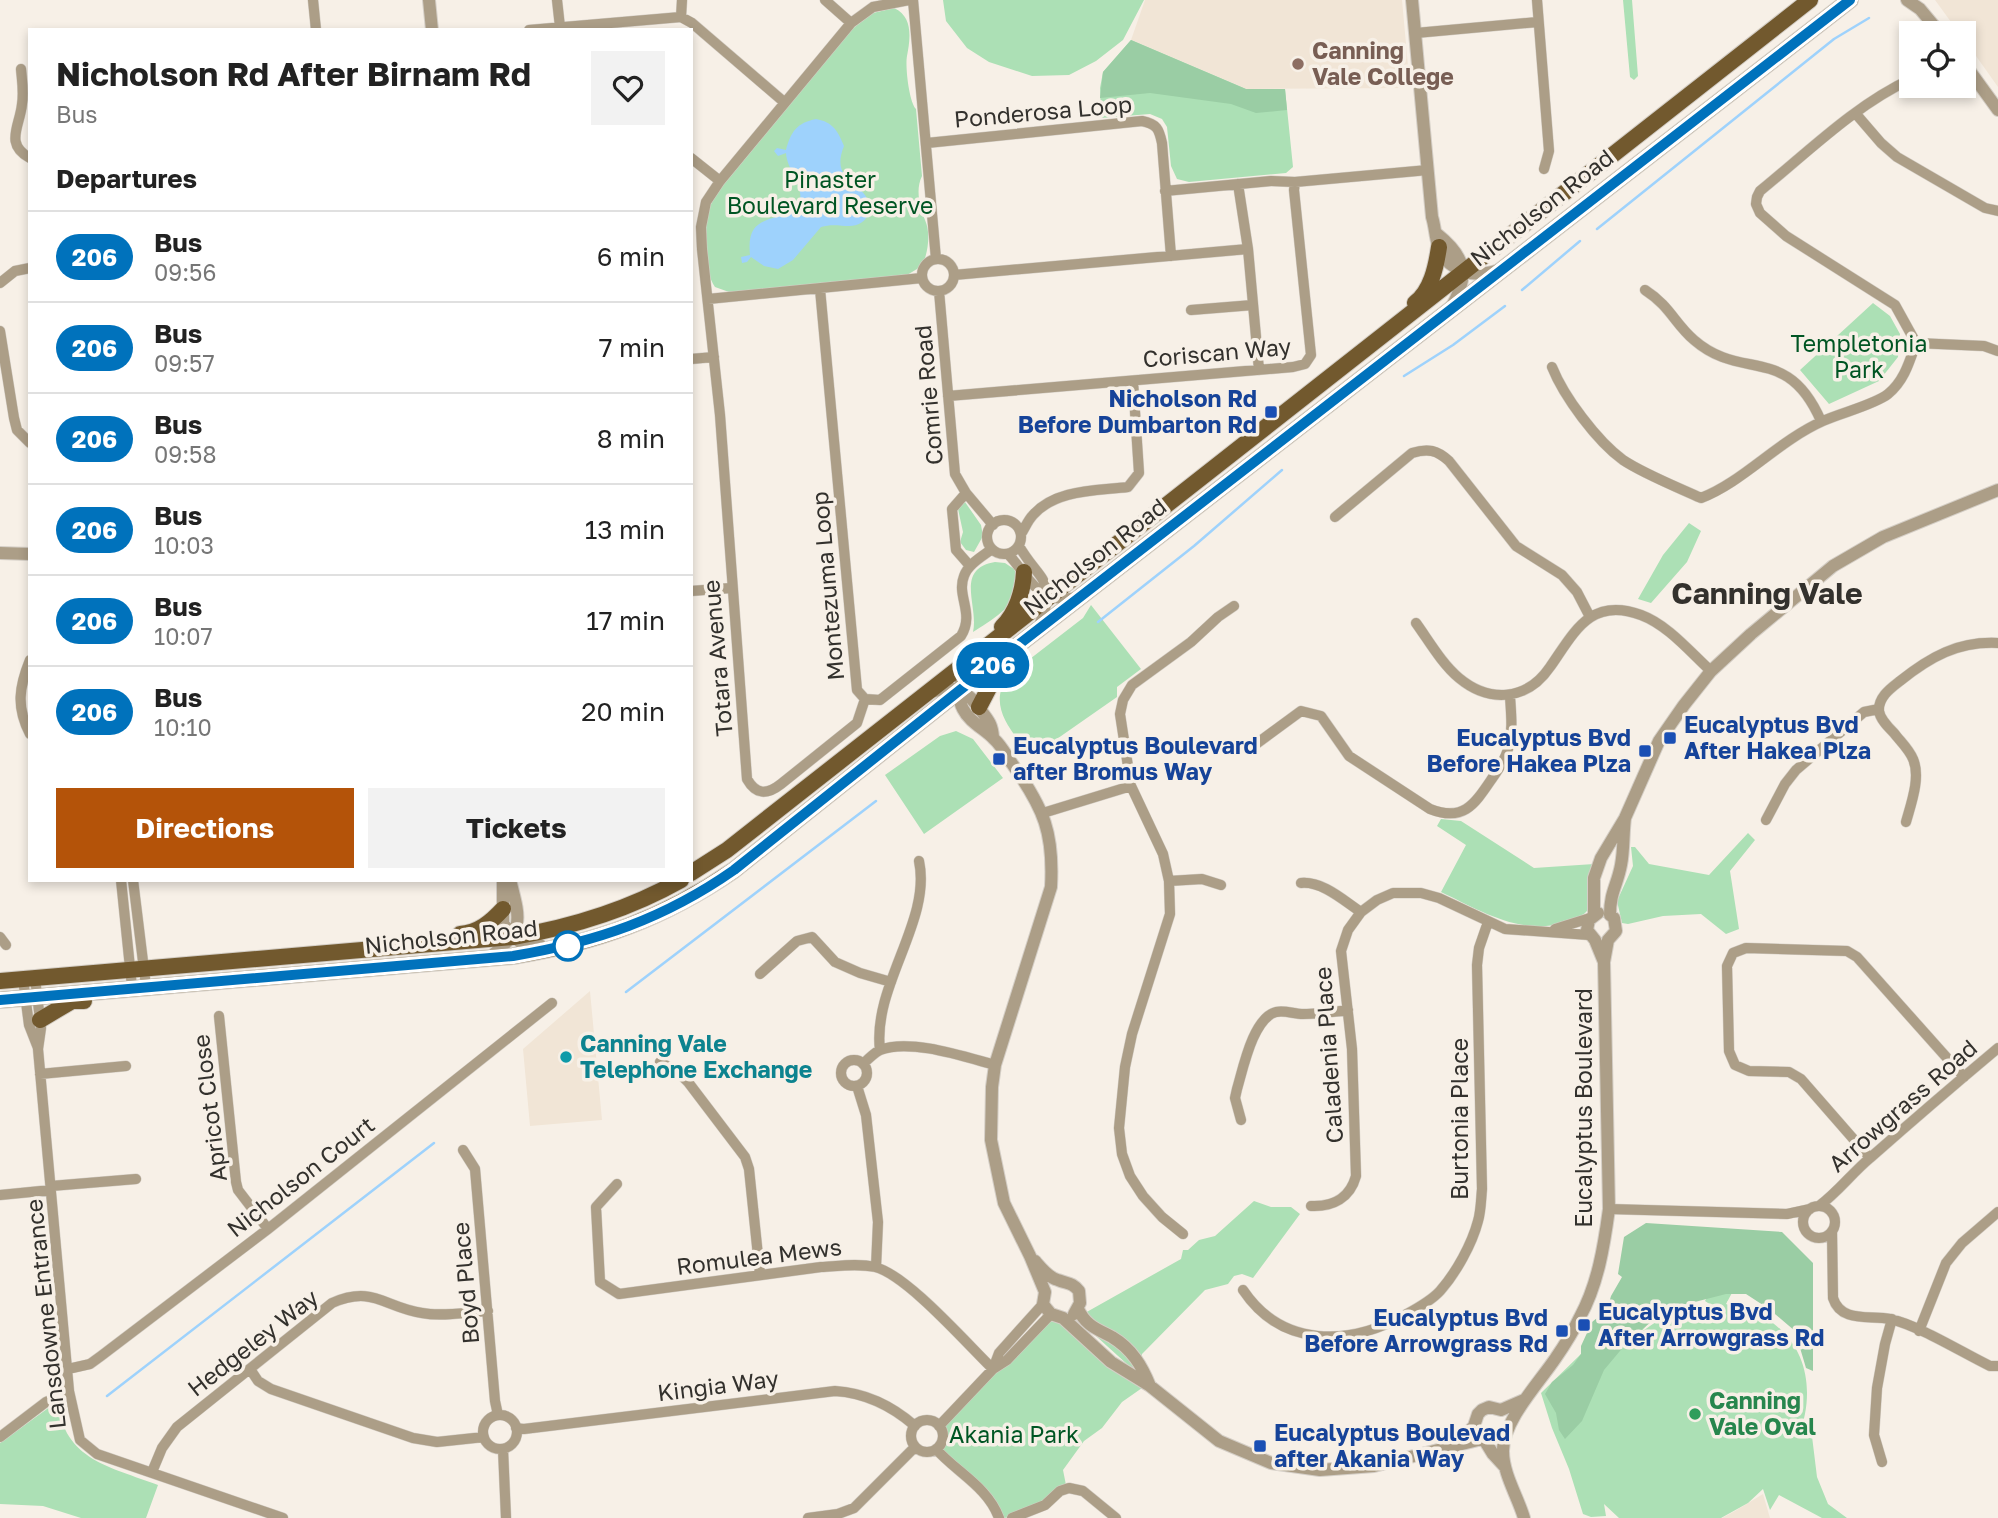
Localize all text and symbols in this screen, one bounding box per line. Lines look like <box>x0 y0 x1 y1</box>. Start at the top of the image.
map controls <box>1899 21 1976 98</box>
button: locate <box>1899 21 1976 98</box>
place label: Canning Vale College <box>1312 36 1454 90</box>
button: heart <box>591 51 665 125</box>
text: Nicholson Rd After Birnam Rd <box>56 54 531 93</box>
marker: Canning Vale College <box>1290 56 1306 72</box>
street label: Ponderosa Loop <box>953 89 1133 133</box>
text: Bus <box>56 100 98 128</box>
street label: Nicholson Road <box>1464 143 1618 272</box>
text: Departures <box>56 163 197 194</box>
park label: Pinaster Boulevard Reserve <box>727 165 933 219</box>
text: Bus <box>154 227 202 258</box>
text: 6 min <box>597 241 665 272</box>
text: 206 <box>72 242 117 271</box>
text: 09:56 <box>154 258 216 286</box>
text: Bus <box>154 318 202 349</box>
street label: Comrie Road <box>908 324 948 466</box>
park label: Templetonia Park <box>1791 329 1927 383</box>
text: 7 min <box>599 332 665 363</box>
street label: Coriscan Way <box>1142 332 1292 372</box>
text: 206 <box>72 333 117 362</box>
text: 09:57 <box>154 349 215 377</box>
place label: Nicholson Rd Before Dumbarton Rd <box>1018 384 1257 438</box>
marker: Nicholson Rd Before Dumbarton Rd <box>1263 404 1279 420</box>
text: Bus <box>154 409 202 440</box>
text: 8 min <box>597 423 665 454</box>
text: 206 <box>72 424 117 453</box>
text: 09:58 <box>154 440 216 468</box>
street label: Montezuma Loop <box>805 491 849 682</box>
street label: Nicholson Road <box>1017 492 1171 621</box>
text: Bus <box>154 500 202 531</box>
text: 13 min <box>585 514 665 545</box>
text: 206 <box>72 515 117 544</box>
text: 10:03 <box>154 531 214 559</box>
district label: Canning Vale <box>1671 575 1863 611</box>
street label: Totara Avenue <box>696 579 738 737</box>
text: Bus <box>154 591 202 622</box>
text: 17 min <box>586 605 665 636</box>
text: 206 <box>72 606 117 635</box>
text: 10:07 <box>154 622 213 650</box>
line badge: 206 <box>953 642 1033 688</box>
text: 206 <box>970 650 1016 679</box>
text: Bus <box>154 682 202 713</box>
text: 20 min <box>581 696 665 727</box>
text: 206 <box>72 697 117 726</box>
place label: Eucalyptus Bvd After Hakea Plza <box>1684 710 1871 764</box>
text: 10:10 <box>154 713 212 741</box>
place label: Eucalyptus Bvd Before Hakea Plza <box>1427 723 1631 777</box>
marker: Eucalyptus Bvd After Hakea Plza <box>1662 730 1678 746</box>
place label: Eucalyptus Boulevard after Bromus Way <box>1013 731 1258 785</box>
marker: Eucalyptus Bvd Before Hakea Plza <box>1637 743 1653 759</box>
marker: Eucalyptus Boulevard after Bromus Way <box>991 751 1007 767</box>
button: Directions <box>56 788 354 868</box>
button: Tickets <box>368 788 665 868</box>
street label: Nicholson Road <box>363 913 539 959</box>
unlabelled marker <box>553 931 583 961</box>
street label: Caladenia Place <box>1308 966 1348 1144</box>
street label: Eucalyptus Boulevard <box>1569 988 1597 1228</box>
place label: Canning Vale Telephone Exchange <box>580 1029 812 1083</box>
street label: Apricot Close <box>186 1033 232 1183</box>
street label: Arrowgrass Road <box>1822 1033 1982 1177</box>
street label: Burtonia Place <box>1445 1038 1473 1200</box>
marker: Canning Vale Telephone Exchange <box>558 1049 574 1065</box>
street label: Nicholson Court <box>221 1110 380 1242</box>
street label: Lansdowne Entrance <box>19 1198 71 1431</box>
street label: Boyd Place <box>446 1221 484 1345</box>
street label: Romulea Mews <box>675 1232 843 1280</box>
street label: Hedgeley Way <box>182 1283 323 1402</box>
place label: Eucalyptus Bvd After Arrowgrass Rd <box>1598 1297 1824 1351</box>
place label: Eucalyptus Bvd Before Arrowgrass Rd <box>1304 1303 1548 1357</box>
marker: Eucalyptus Bvd After Arrowgrass Rd <box>1576 1317 1592 1333</box>
marker: Eucalyptus Bvd Before Arrowgrass Rd <box>1554 1323 1570 1339</box>
street label: Kingia Way <box>656 1364 780 1406</box>
place label: Canning Vale Oval <box>1709 1386 1816 1440</box>
marker: Canning Vale Oval <box>1687 1406 1703 1422</box>
place label: Eucalyptus Boulevad after Akania Way <box>1274 1418 1510 1472</box>
park label: Akania Park <box>949 1420 1079 1448</box>
marker: Eucalyptus Boulevad after Akania Way <box>1252 1438 1268 1454</box>

